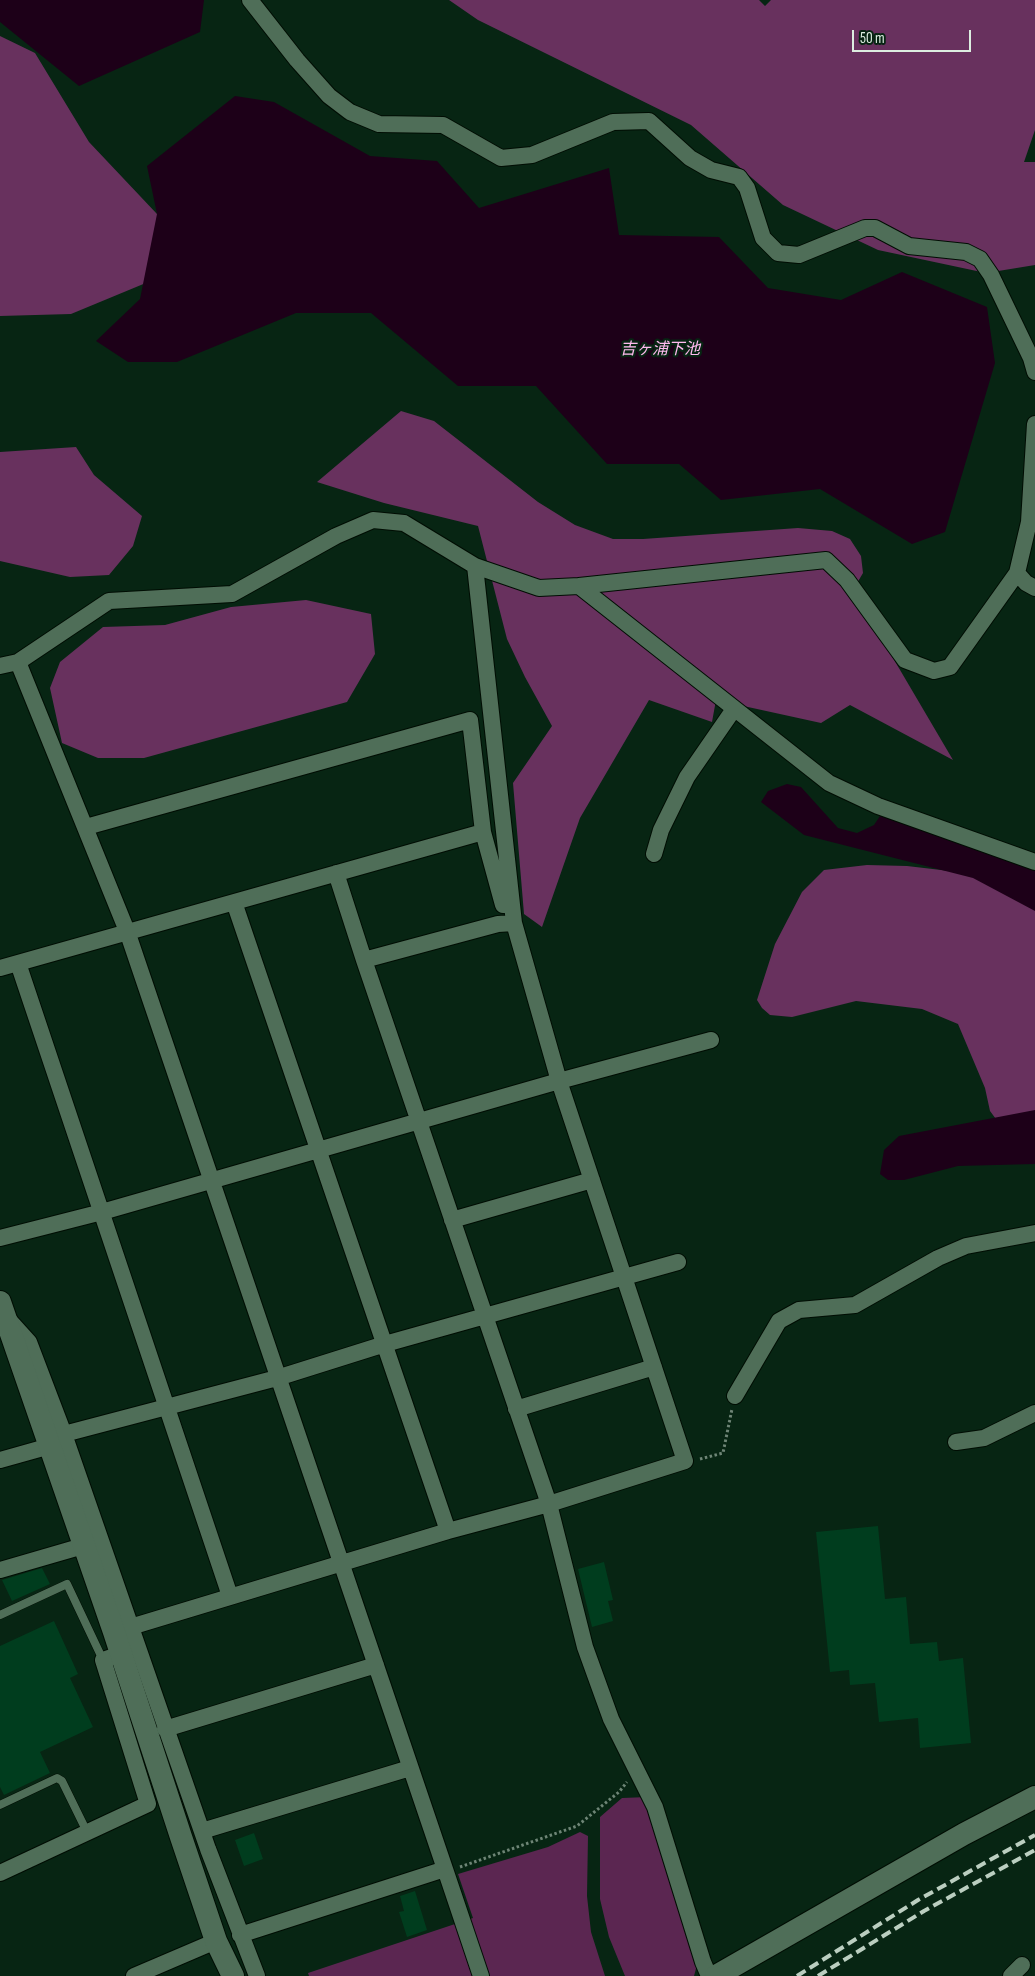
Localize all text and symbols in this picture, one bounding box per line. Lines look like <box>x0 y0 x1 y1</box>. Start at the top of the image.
scale bar <box>855 20 974 52</box>
text: 50 m <box>860 29 885 48</box>
water label: 吉ヶ浦下池 <box>620 340 700 360</box>

